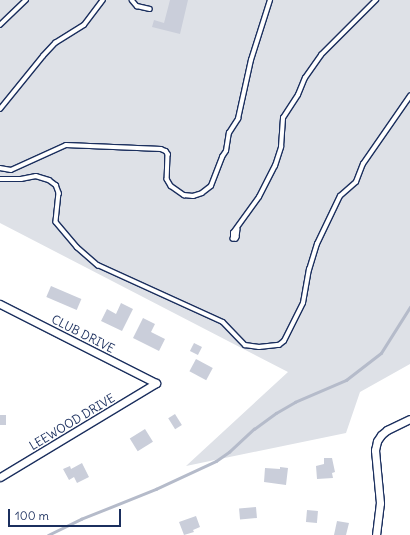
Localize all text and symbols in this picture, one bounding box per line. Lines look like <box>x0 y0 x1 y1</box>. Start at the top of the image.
street label: CLUB DRIVE <box>49 312 117 356</box>
street label: LEEWOOD DRIVE <box>27 391 117 453</box>
scale bar <box>10 501 123 527</box>
text: 100 m <box>15 508 49 523</box>

